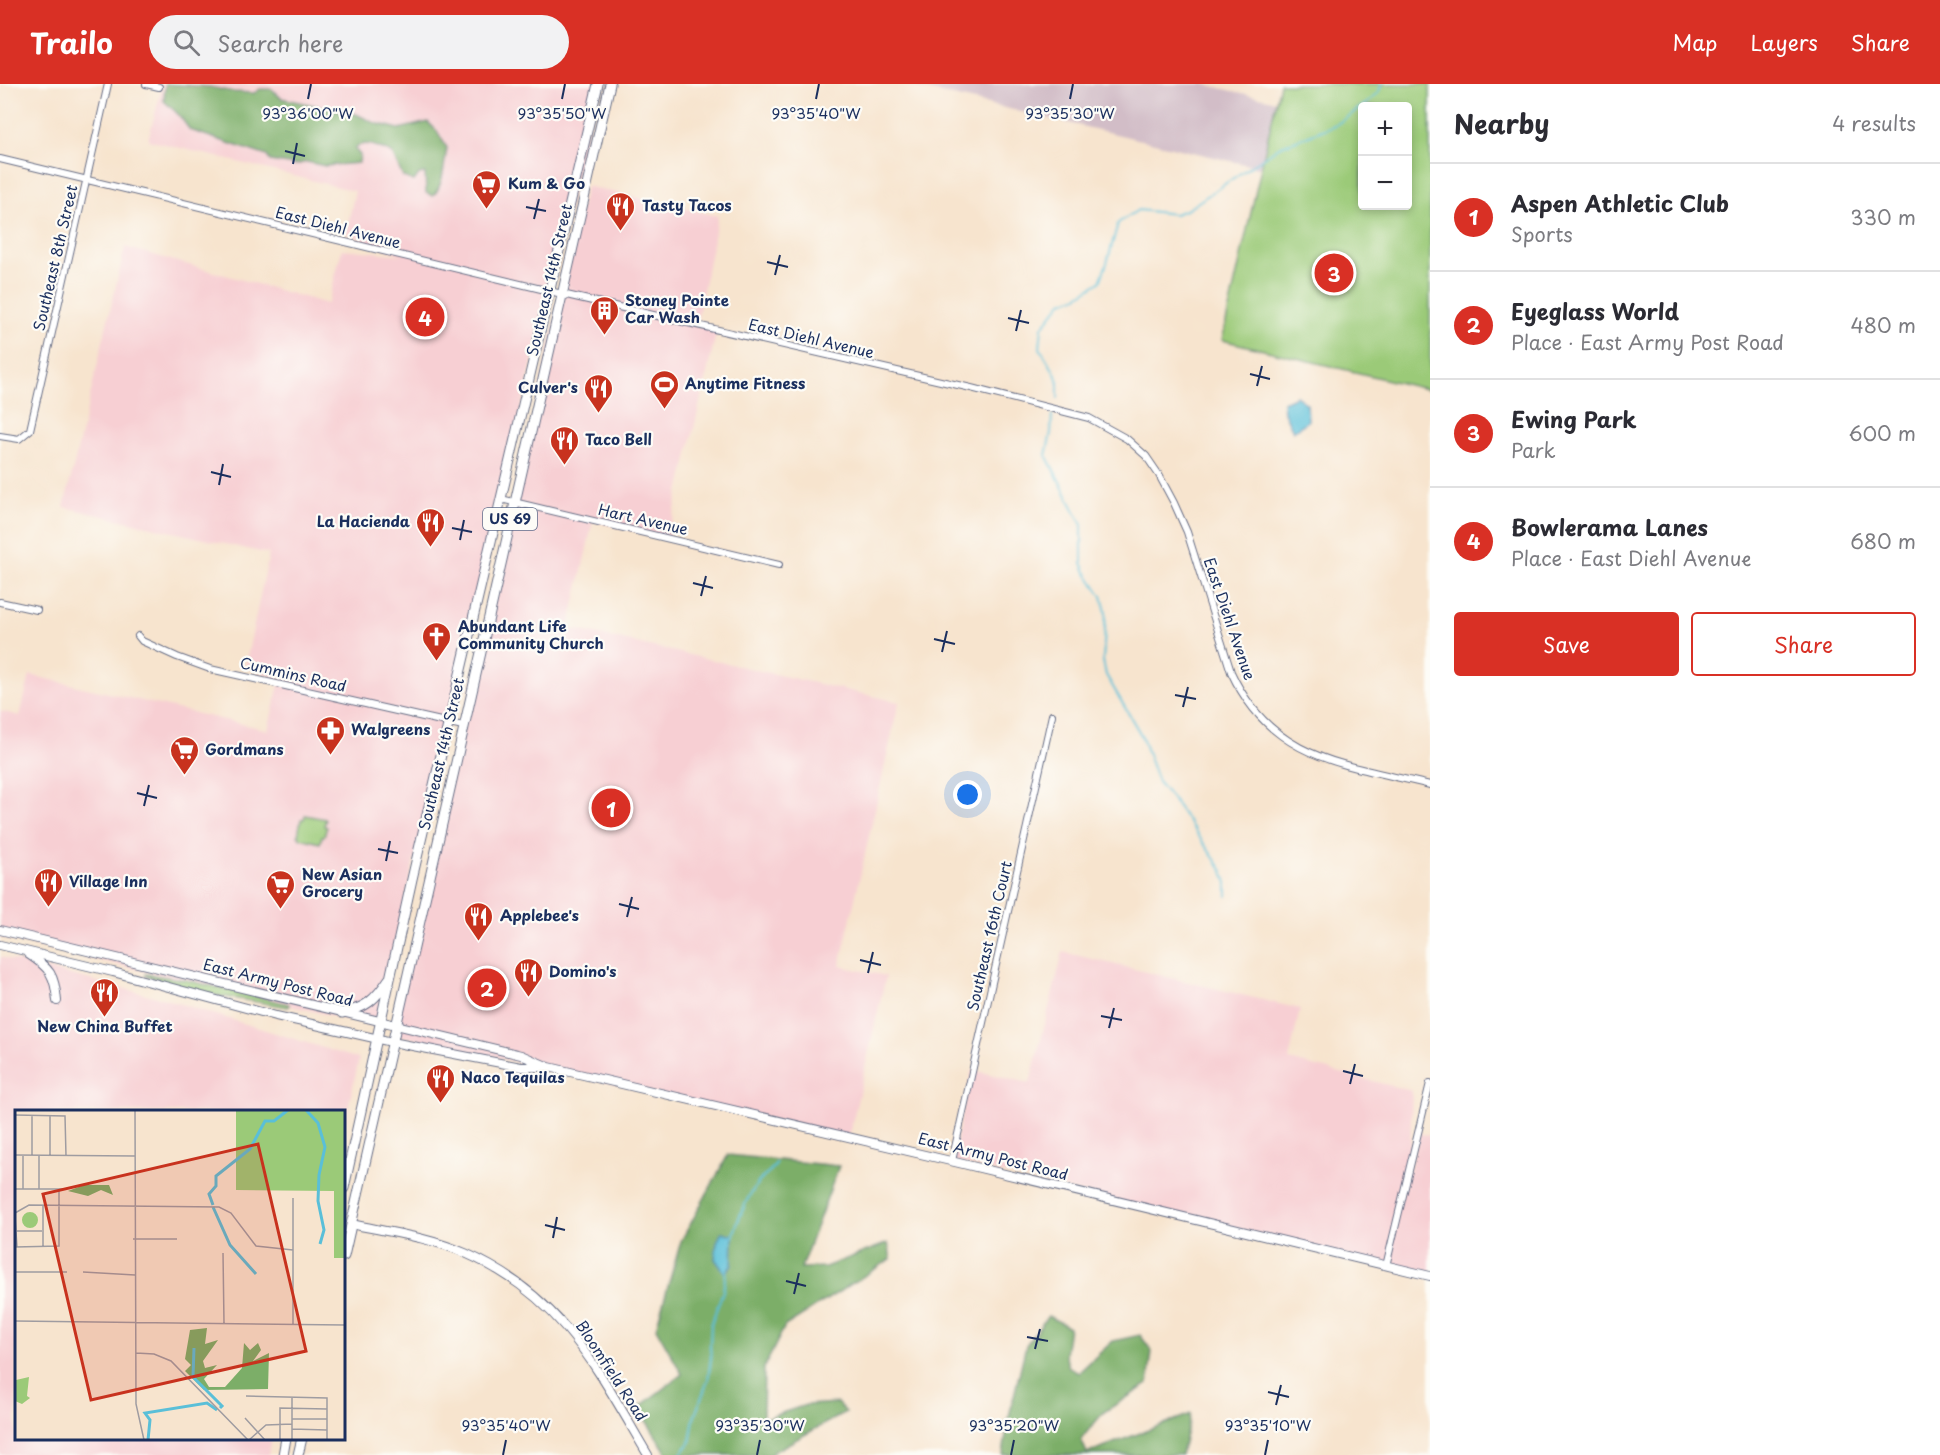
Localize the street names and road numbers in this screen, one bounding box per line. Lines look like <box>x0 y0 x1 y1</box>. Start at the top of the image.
street label: Southeast 8th Street <box>27 182 83 333</box>
street label: East Diehl Avenue <box>273 200 403 253</box>
street label: Southeast 14th Street <box>520 201 577 358</box>
street label: East Diehl Avenue <box>746 312 876 363</box>
street label: Hart Avenue <box>596 497 691 540</box>
road number: US 69 <box>483 508 537 530</box>
street label: East Diehl Avenue <box>1199 554 1262 683</box>
street label: Cummins Road <box>238 650 349 697</box>
street label: Southeast 14th Street <box>412 675 469 832</box>
street label: Southeast 16th Court <box>960 858 1017 1013</box>
street label: East Army Post Road <box>201 952 356 1011</box>
street label: East Army Post Road <box>916 1126 1071 1185</box>
street label: Bloomfield Road <box>571 1315 654 1425</box>

